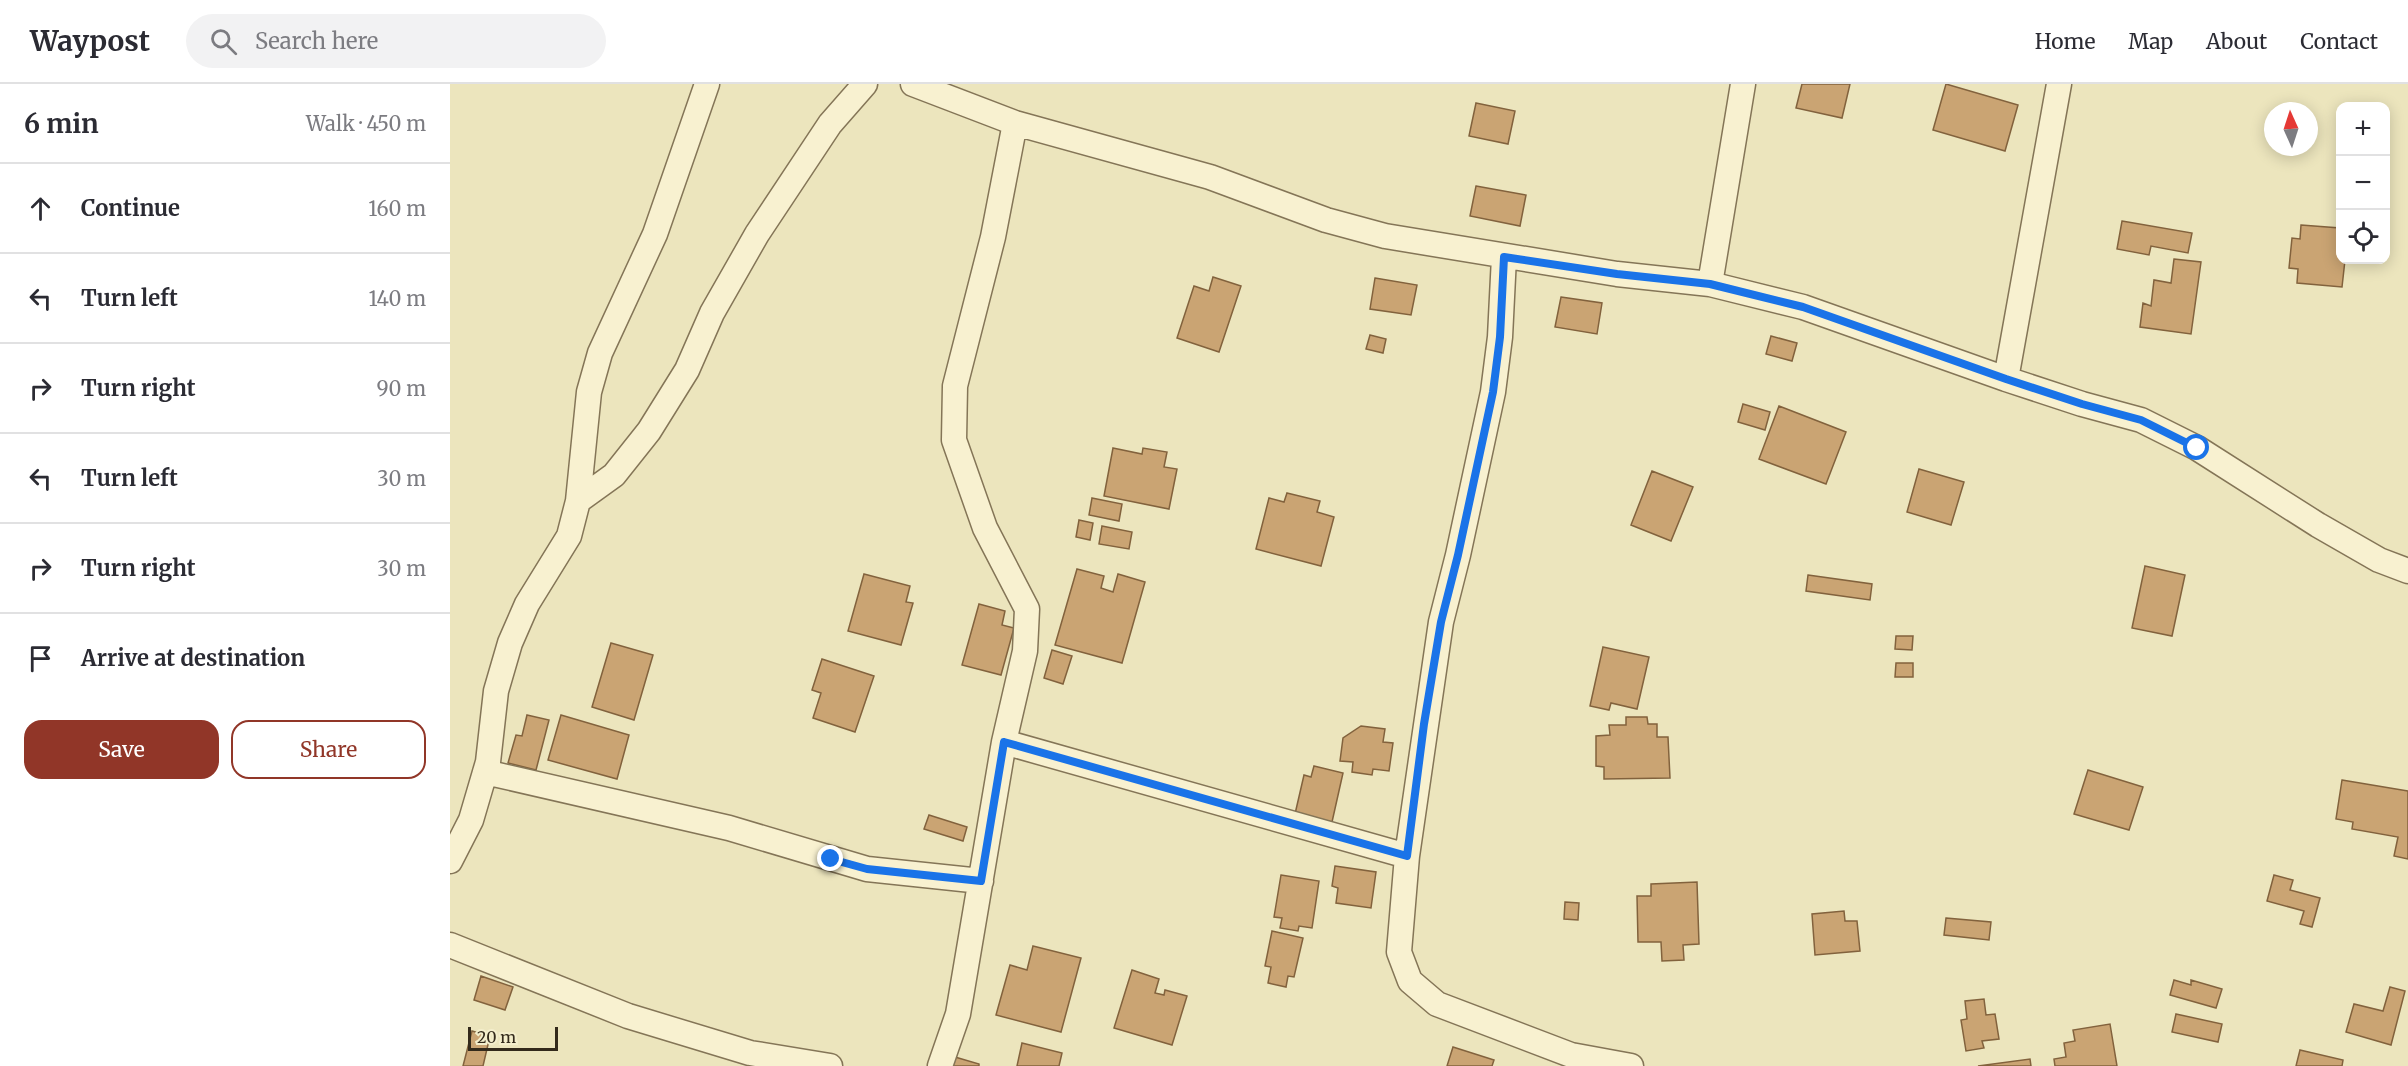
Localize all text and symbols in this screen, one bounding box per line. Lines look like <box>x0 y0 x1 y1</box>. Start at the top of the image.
search box <box>186 14 606 68</box>
text: Waypost <box>30 23 150 59</box>
icon: search <box>207 25 240 58</box>
text: Search here <box>255 27 378 55</box>
text: Home <box>2035 28 2095 55</box>
text: Map <box>2128 28 2173 55</box>
text: About <box>2206 28 2267 55</box>
text: Contact <box>2300 28 2378 55</box>
north arrow <box>2264 102 2318 156</box>
map controls <box>2336 102 2390 264</box>
button: + <box>2336 102 2390 156</box>
text: 6 min <box>24 107 99 140</box>
text: Walk · 450 m <box>306 111 426 136</box>
button: − <box>2336 156 2390 210</box>
icon: ahead <box>24 192 57 225</box>
text: Continue <box>81 194 180 222</box>
text: 160 m <box>368 196 426 221</box>
button: locate <box>2336 210 2390 264</box>
icon: left <box>24 282 57 315</box>
text: Turn left <box>81 284 178 312</box>
text: 140 m <box>369 286 426 311</box>
icon: right <box>24 372 57 405</box>
text: Turn right <box>81 374 195 402</box>
text: 90 m <box>376 376 426 401</box>
route start <box>2183 434 2209 460</box>
icon: left <box>24 462 57 495</box>
text: Turn left <box>81 464 178 492</box>
text: 30 m <box>377 466 426 491</box>
icon: right <box>24 552 57 585</box>
text: Turn right <box>81 554 195 582</box>
text: 30 m <box>377 556 426 581</box>
icon: arrive <box>24 642 57 675</box>
text: Arrive at destination <box>81 644 305 672</box>
button: Save <box>24 720 219 779</box>
button: Share <box>231 720 426 779</box>
route end <box>817 845 843 871</box>
scale bar <box>468 1024 558 1052</box>
text: 20 m <box>477 1027 516 1047</box>

